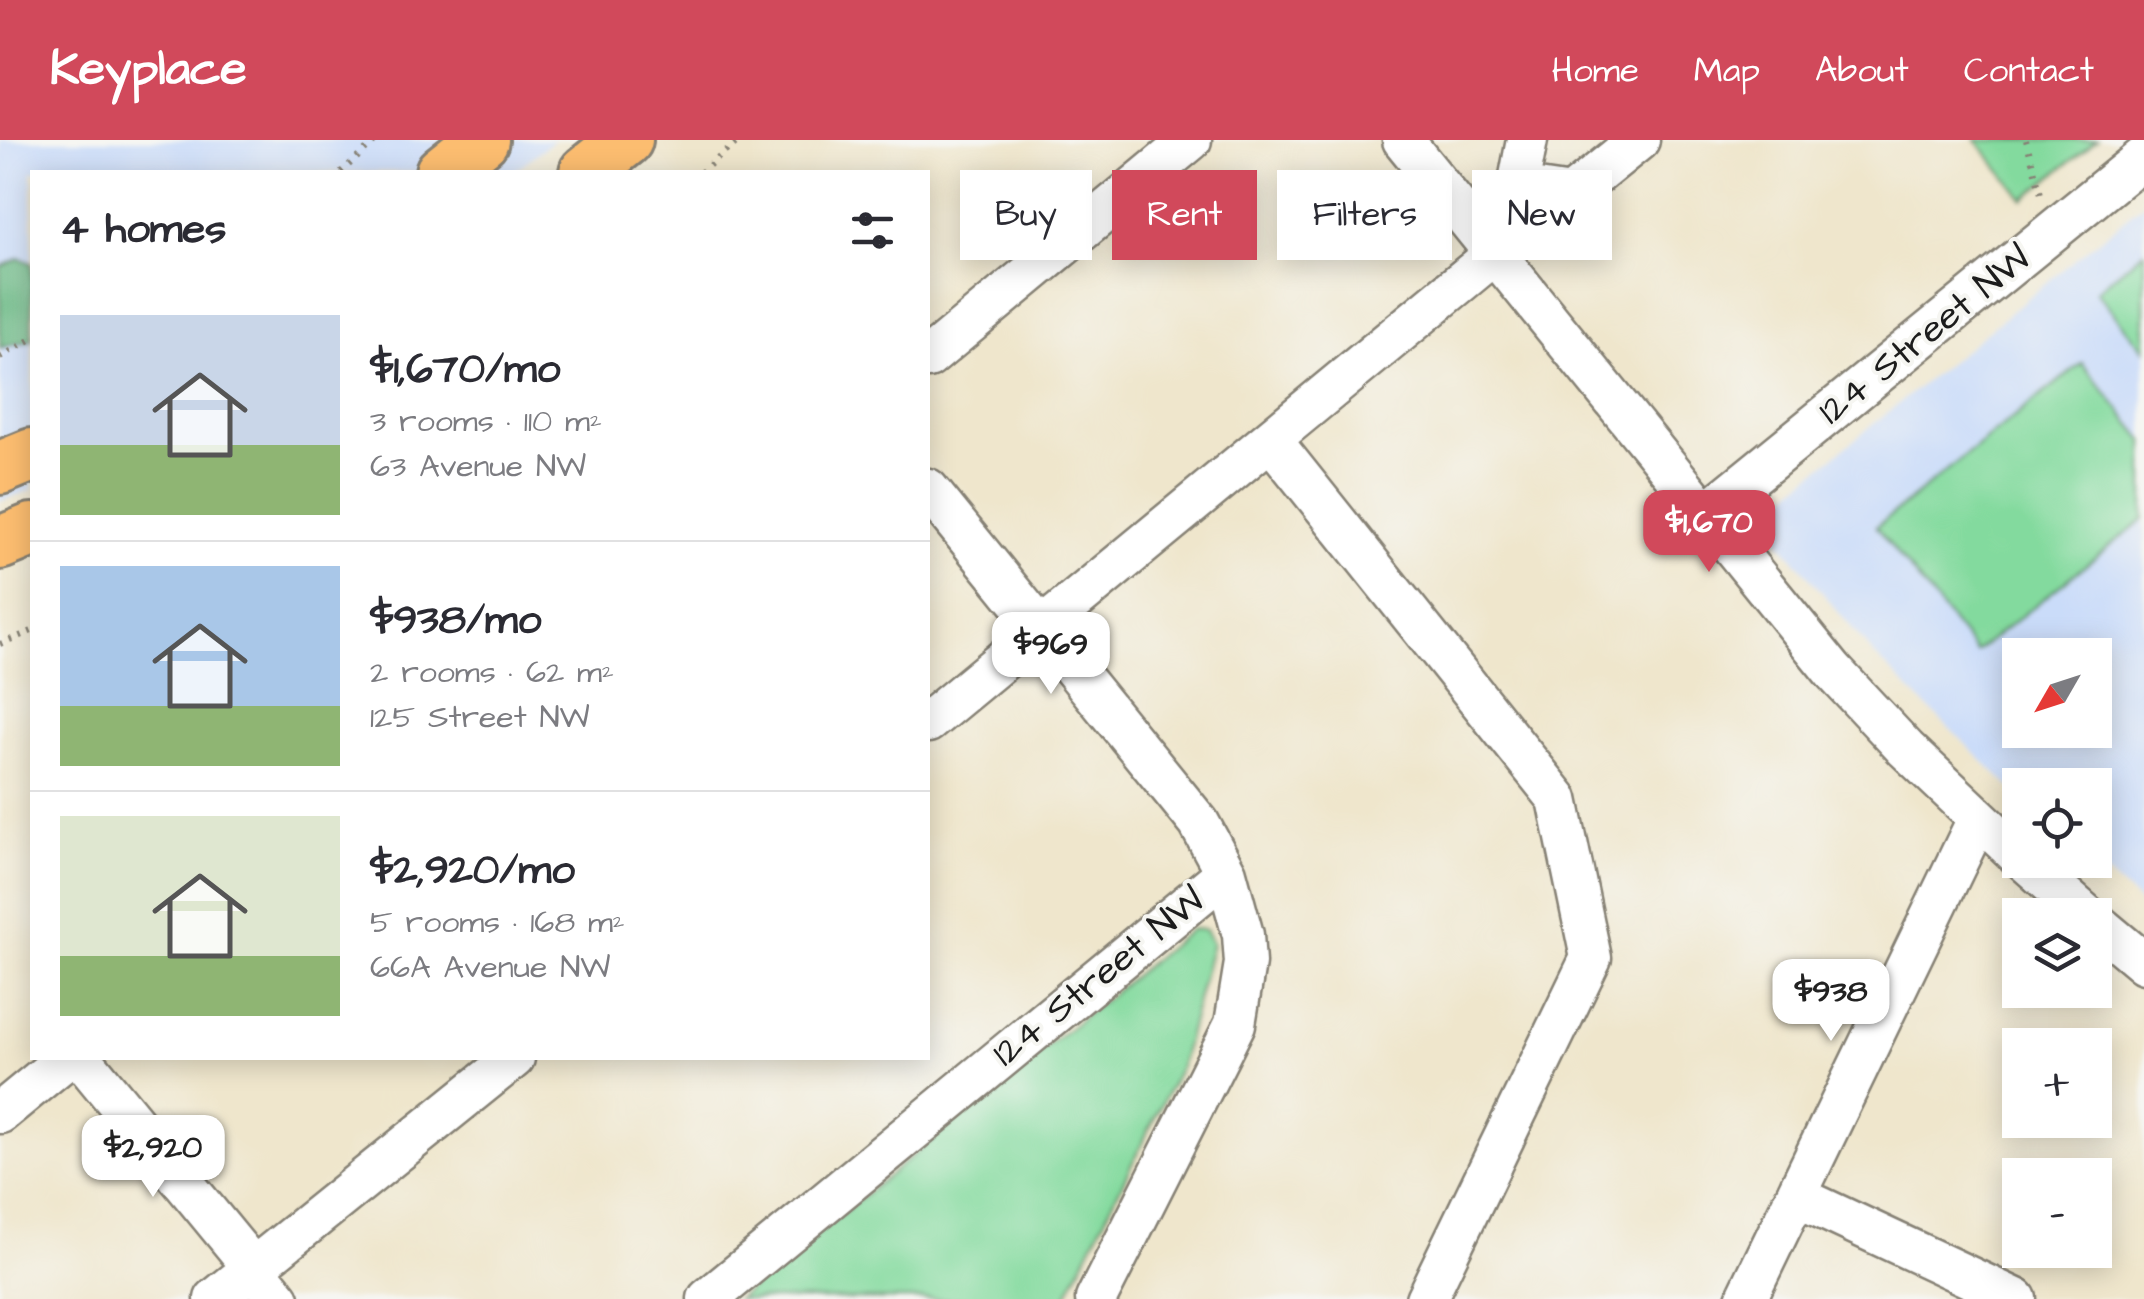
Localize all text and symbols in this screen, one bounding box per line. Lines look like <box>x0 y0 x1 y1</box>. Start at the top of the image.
text: Keyplace <box>50 37 246 103</box>
text: Home <box>1552 46 1639 95</box>
text: Map <box>1694 46 1760 95</box>
text: About <box>1815 46 1909 95</box>
text: Contact <box>1964 46 2094 95</box>
chip: Buy <box>960 170 1092 260</box>
chip: Rent <box>1112 170 1257 260</box>
chip: Filters <box>1277 170 1452 260</box>
chip: New <box>1472 170 1612 260</box>
text: 4 homes <box>60 201 226 259</box>
icon: filters <box>845 203 900 258</box>
street label: 124 Street NW <box>1808 233 2042 437</box>
text: $1,670/mo <box>370 341 560 399</box>
icon: home <box>140 355 260 475</box>
text: 3 rooms · 110 m² <box>370 399 602 444</box>
text: 63 Avenue NW <box>370 444 586 489</box>
pin: $1,670 <box>1628 490 1790 575</box>
text: $1,670 <box>1665 500 1753 545</box>
text: $938/mo <box>370 592 541 650</box>
icon: home <box>140 606 260 726</box>
pin: $969 <box>992 612 1110 697</box>
text: $969 <box>1014 622 1088 667</box>
north arrow <box>2002 638 2112 748</box>
map controls <box>2002 638 2112 1268</box>
text: 2 rooms · 62 m² <box>370 650 614 695</box>
text: 125 Street NW <box>370 695 590 740</box>
button: locate <box>2002 768 2112 878</box>
text: $2,920/mo <box>370 842 575 900</box>
icon: home <box>140 856 260 976</box>
street label: 124 Street NW <box>982 875 1216 1079</box>
button: layers <box>2002 898 2112 1008</box>
text: 5 rooms · 168 m² <box>370 900 625 945</box>
text: 66A Avenue NW <box>370 945 610 990</box>
pin: $938 <box>1772 959 1890 1044</box>
text: $938 <box>1794 969 1868 1014</box>
button: + <box>2002 1028 2112 1138</box>
pin: $2,920 <box>72 1115 234 1200</box>
text: $2,920 <box>104 1125 202 1170</box>
button: − <box>2002 1158 2112 1268</box>

